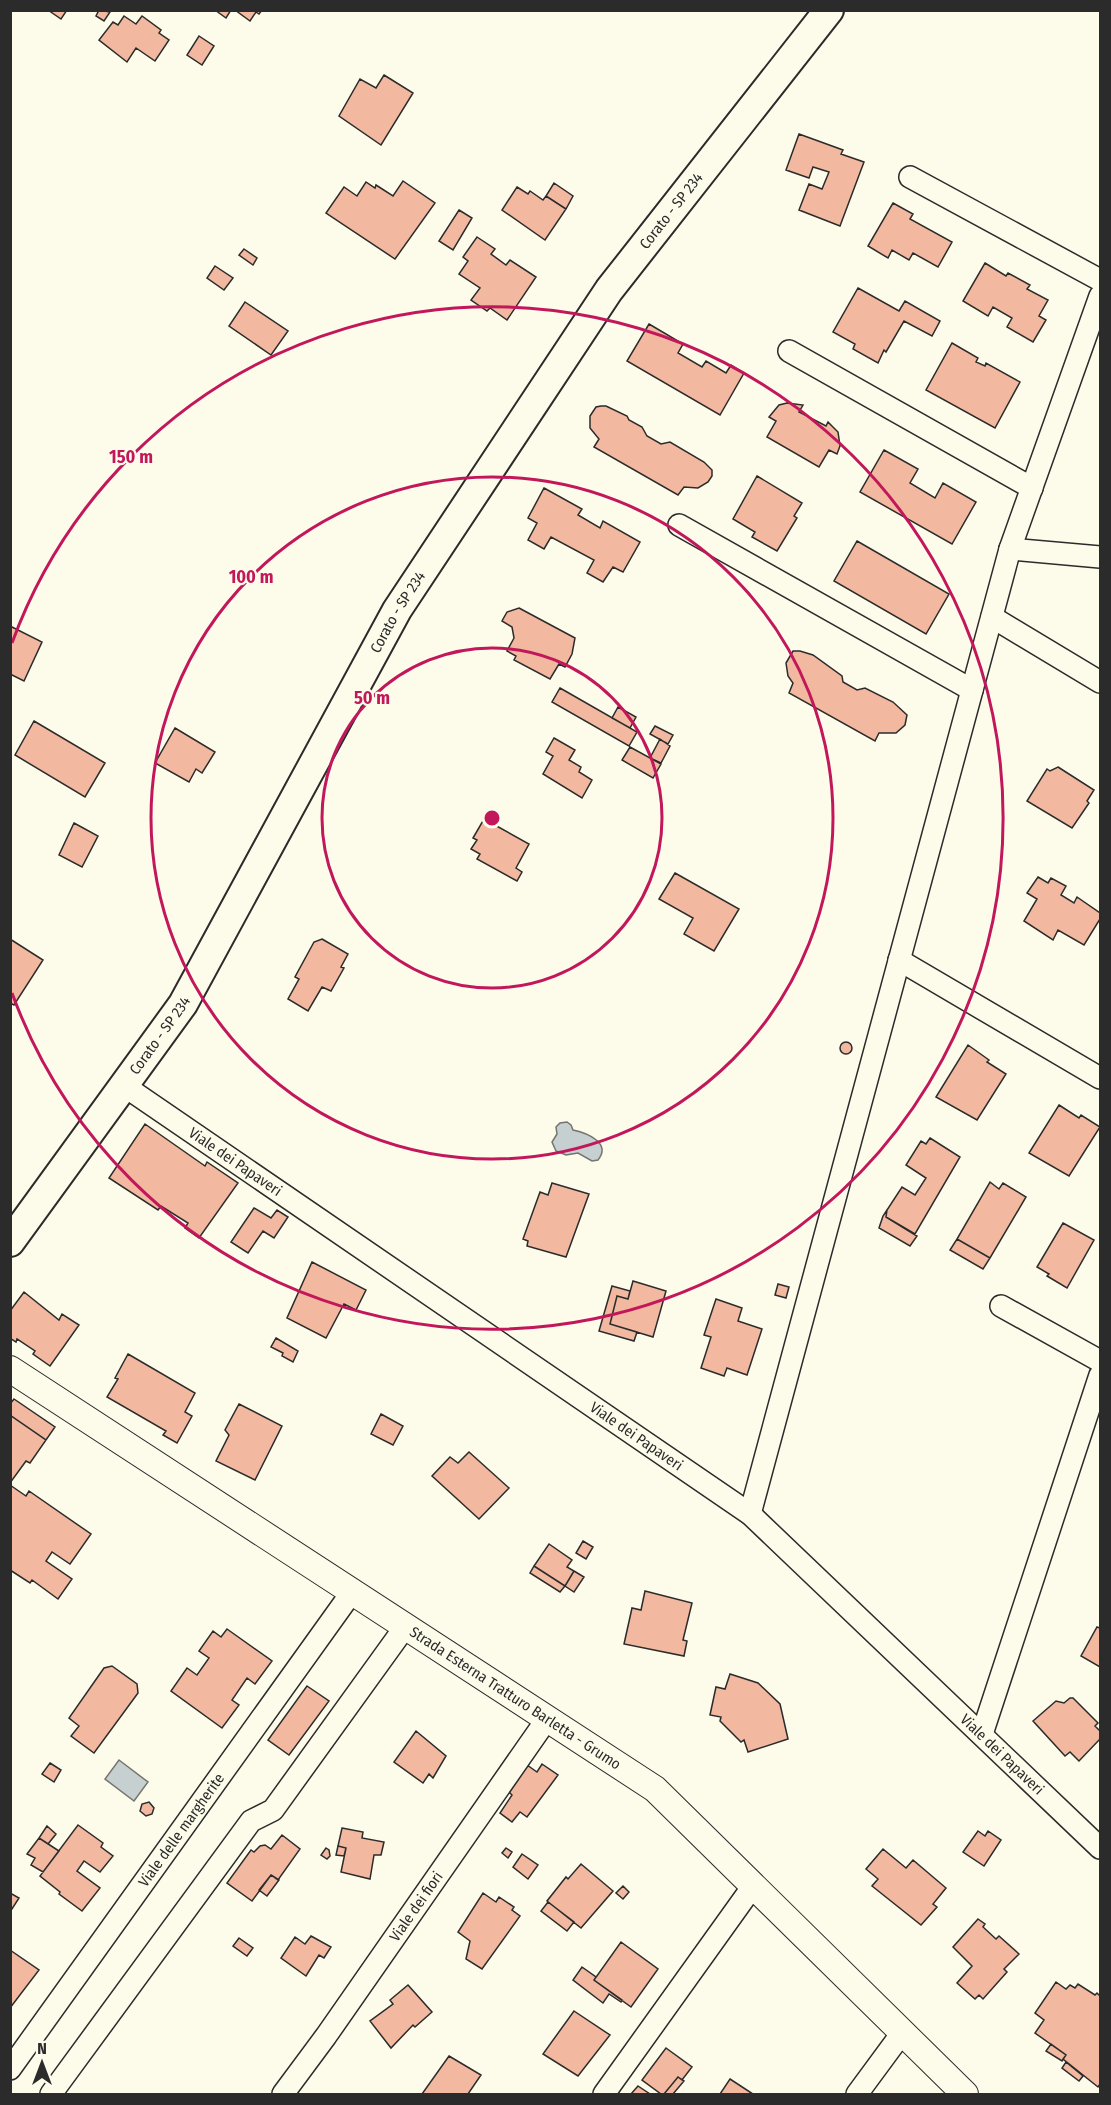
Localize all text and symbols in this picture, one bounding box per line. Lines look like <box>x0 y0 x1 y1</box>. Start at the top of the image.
street label: Corato - SP 234 <box>636 169 707 253</box>
text: 150 m <box>109 446 153 468</box>
text: 100 m <box>229 566 273 588</box>
street label: Corato - SP 234 <box>366 568 429 656</box>
text: 50 m <box>354 687 390 709</box>
centre of rings <box>482 808 502 828</box>
street label: Corato - SP 234 <box>126 994 194 1078</box>
street label: Viale dei Papaveri <box>185 1124 285 1200</box>
street label: Viale dei Papaveri <box>586 1398 686 1474</box>
street label: Strada Esterna Tratturo Barletta - Grumo <box>406 1623 624 1773</box>
street label: Viale dei Papaveri <box>956 1710 1048 1799</box>
street label: Viale delle margherite <box>135 1770 228 1890</box>
street label: Viale dei fiori <box>386 1868 447 1945</box>
north arrow <box>12 2033 72 2093</box>
text: N <box>37 2039 47 2058</box>

